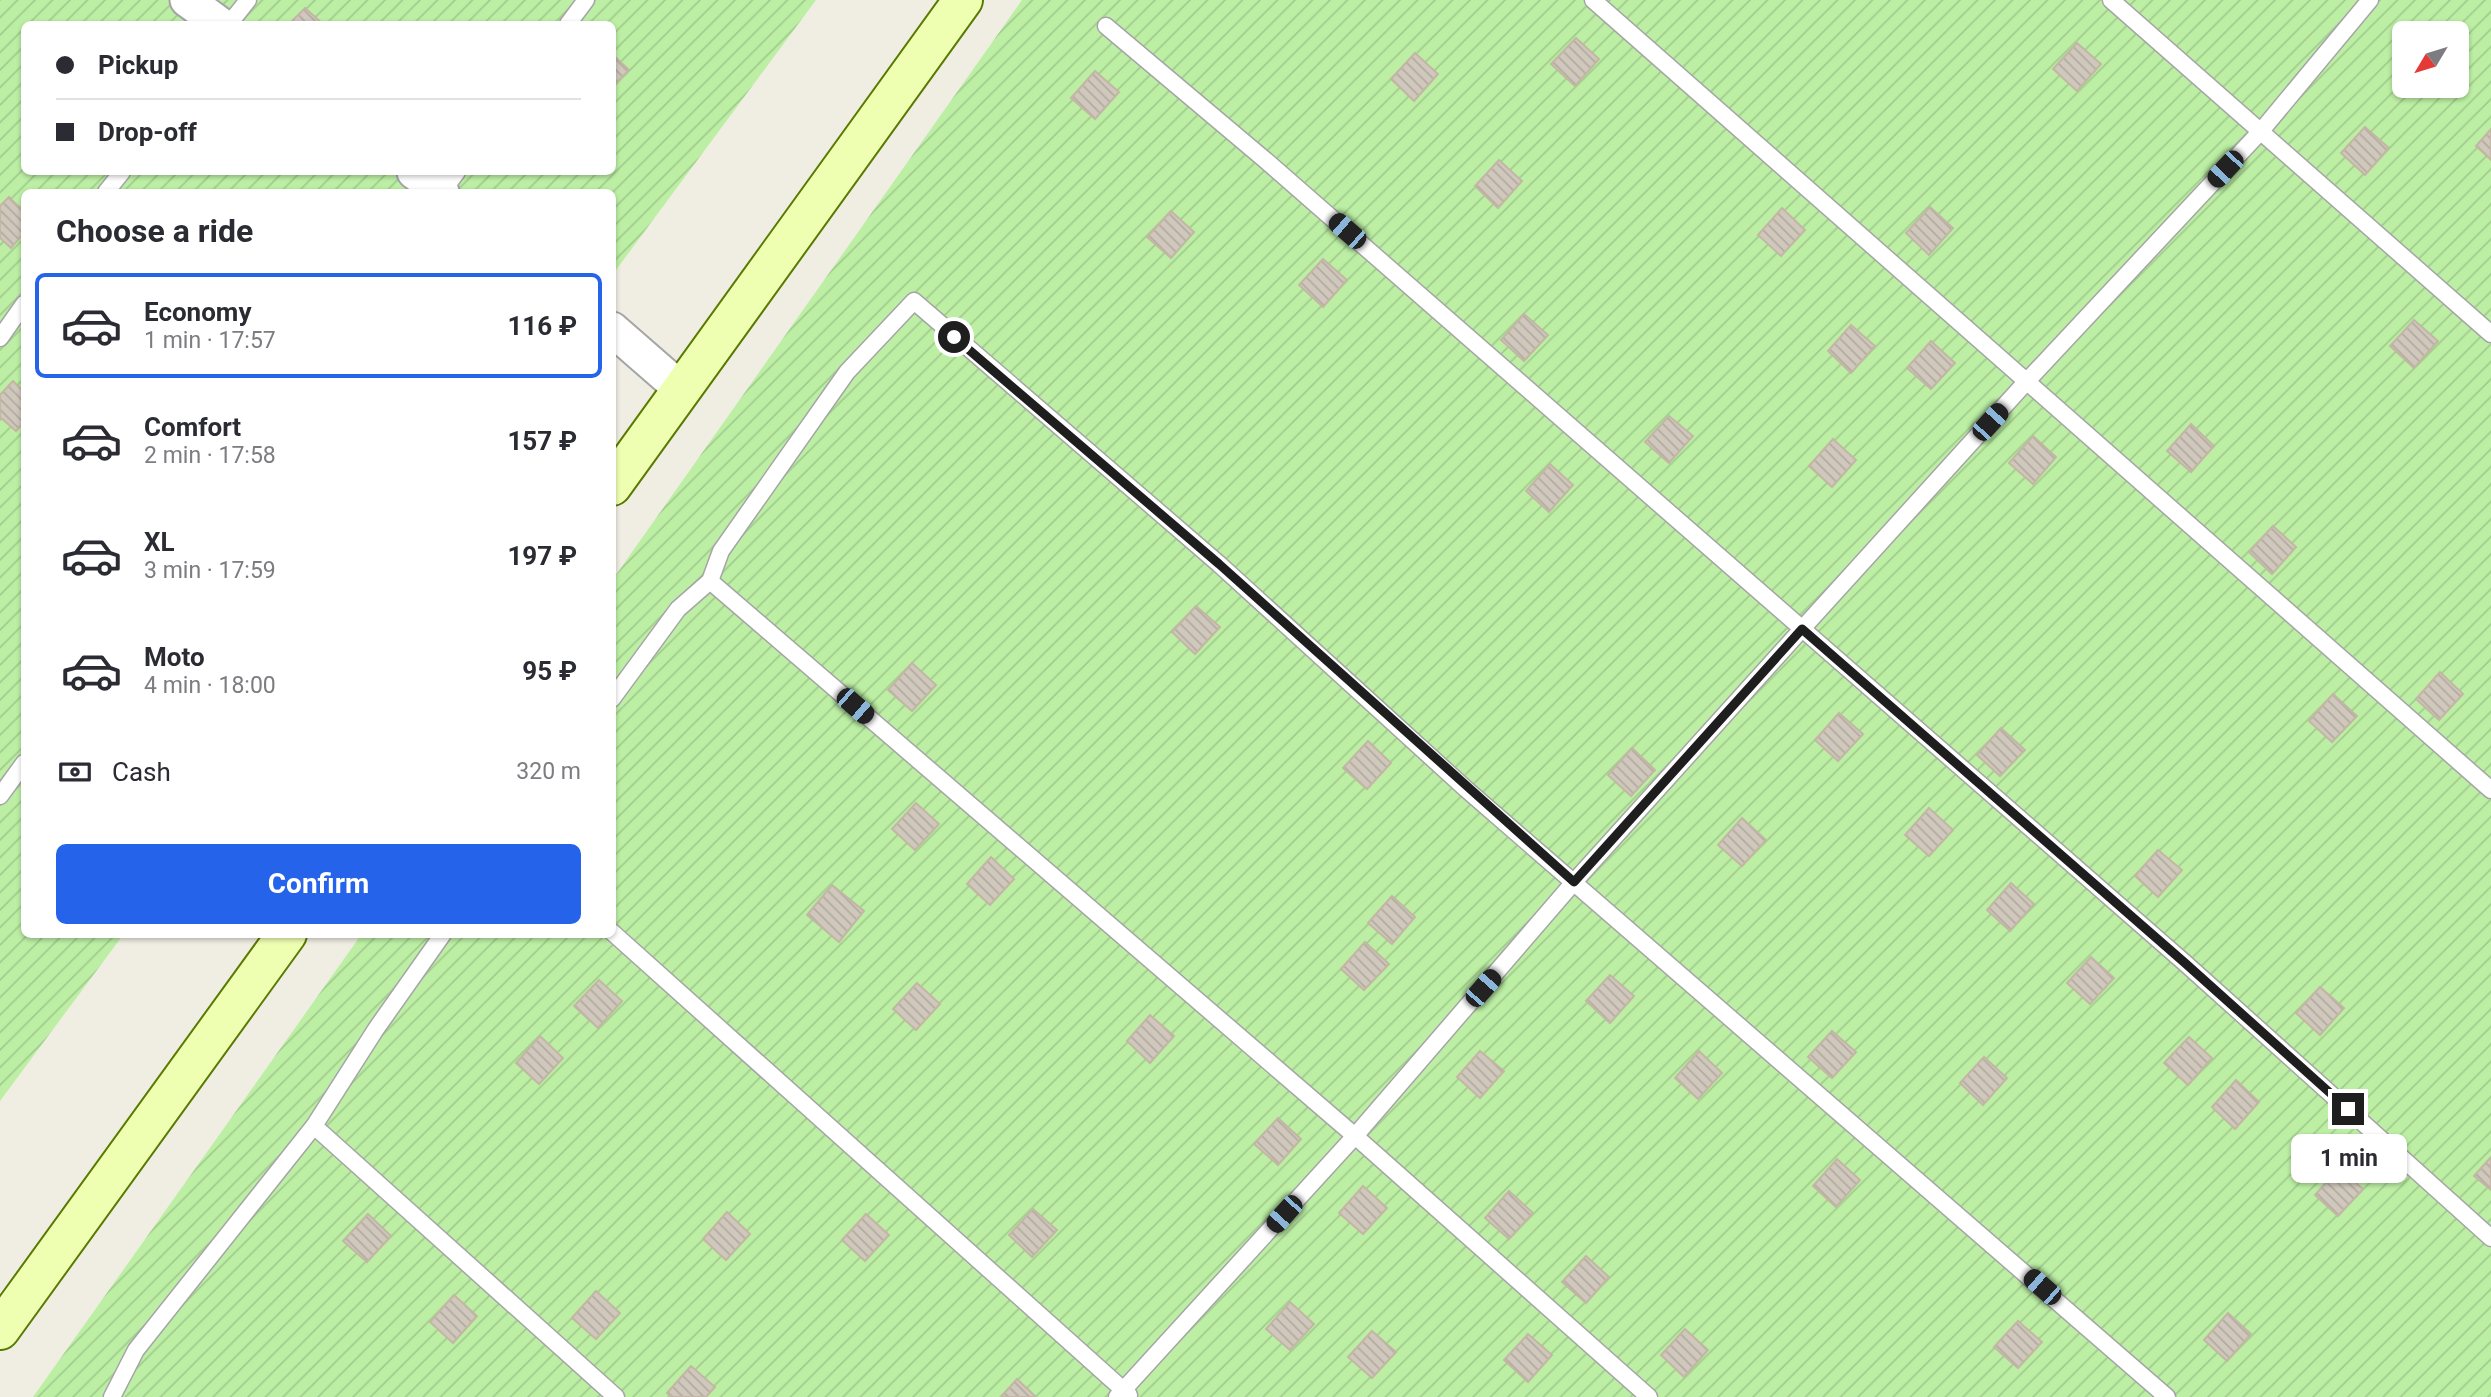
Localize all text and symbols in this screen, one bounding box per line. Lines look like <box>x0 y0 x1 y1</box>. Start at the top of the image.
north arrow <box>2392 21 2469 98</box>
map controls <box>2392 21 2469 98</box>
text: Pickup <box>98 50 178 80</box>
text: Drop-off <box>98 117 197 147</box>
car <box>2203 146 2248 192</box>
car <box>1325 209 1370 253</box>
text: Choose a ride <box>56 212 253 250</box>
icon: car <box>60 294 123 357</box>
text: Economy <box>144 297 251 327</box>
text: 116 ₽ <box>507 311 577 341</box>
route start <box>938 321 970 353</box>
text: 1 min · 17:57 <box>144 327 276 354</box>
car <box>1969 399 2012 445</box>
icon: car <box>60 409 123 472</box>
text: Comfort <box>144 412 241 442</box>
text: 157 ₽ <box>507 426 577 456</box>
text: 2 min · 17:58 <box>144 442 276 469</box>
icon: car <box>60 524 123 587</box>
text: XL <box>144 527 175 557</box>
text: 197 ₽ <box>507 541 577 571</box>
text: 3 min · 17:59 <box>144 557 276 584</box>
icon: car <box>60 639 123 702</box>
text: Moto <box>144 642 205 672</box>
text: 95 ₽ <box>522 656 577 686</box>
text: 4 min · 18:00 <box>144 672 276 699</box>
car <box>833 684 878 728</box>
icon: cash <box>56 753 94 791</box>
text: Cash <box>112 757 171 787</box>
text: 320 m <box>516 758 581 785</box>
button: Confirm <box>56 844 581 924</box>
car <box>1462 965 1505 1011</box>
route end <box>2332 1093 2364 1125</box>
callout: 1 min <box>2290 1134 2406 1182</box>
text: 1 min <box>2320 1145 2378 1172</box>
car <box>1263 1191 1306 1237</box>
car <box>2020 1265 2065 1309</box>

